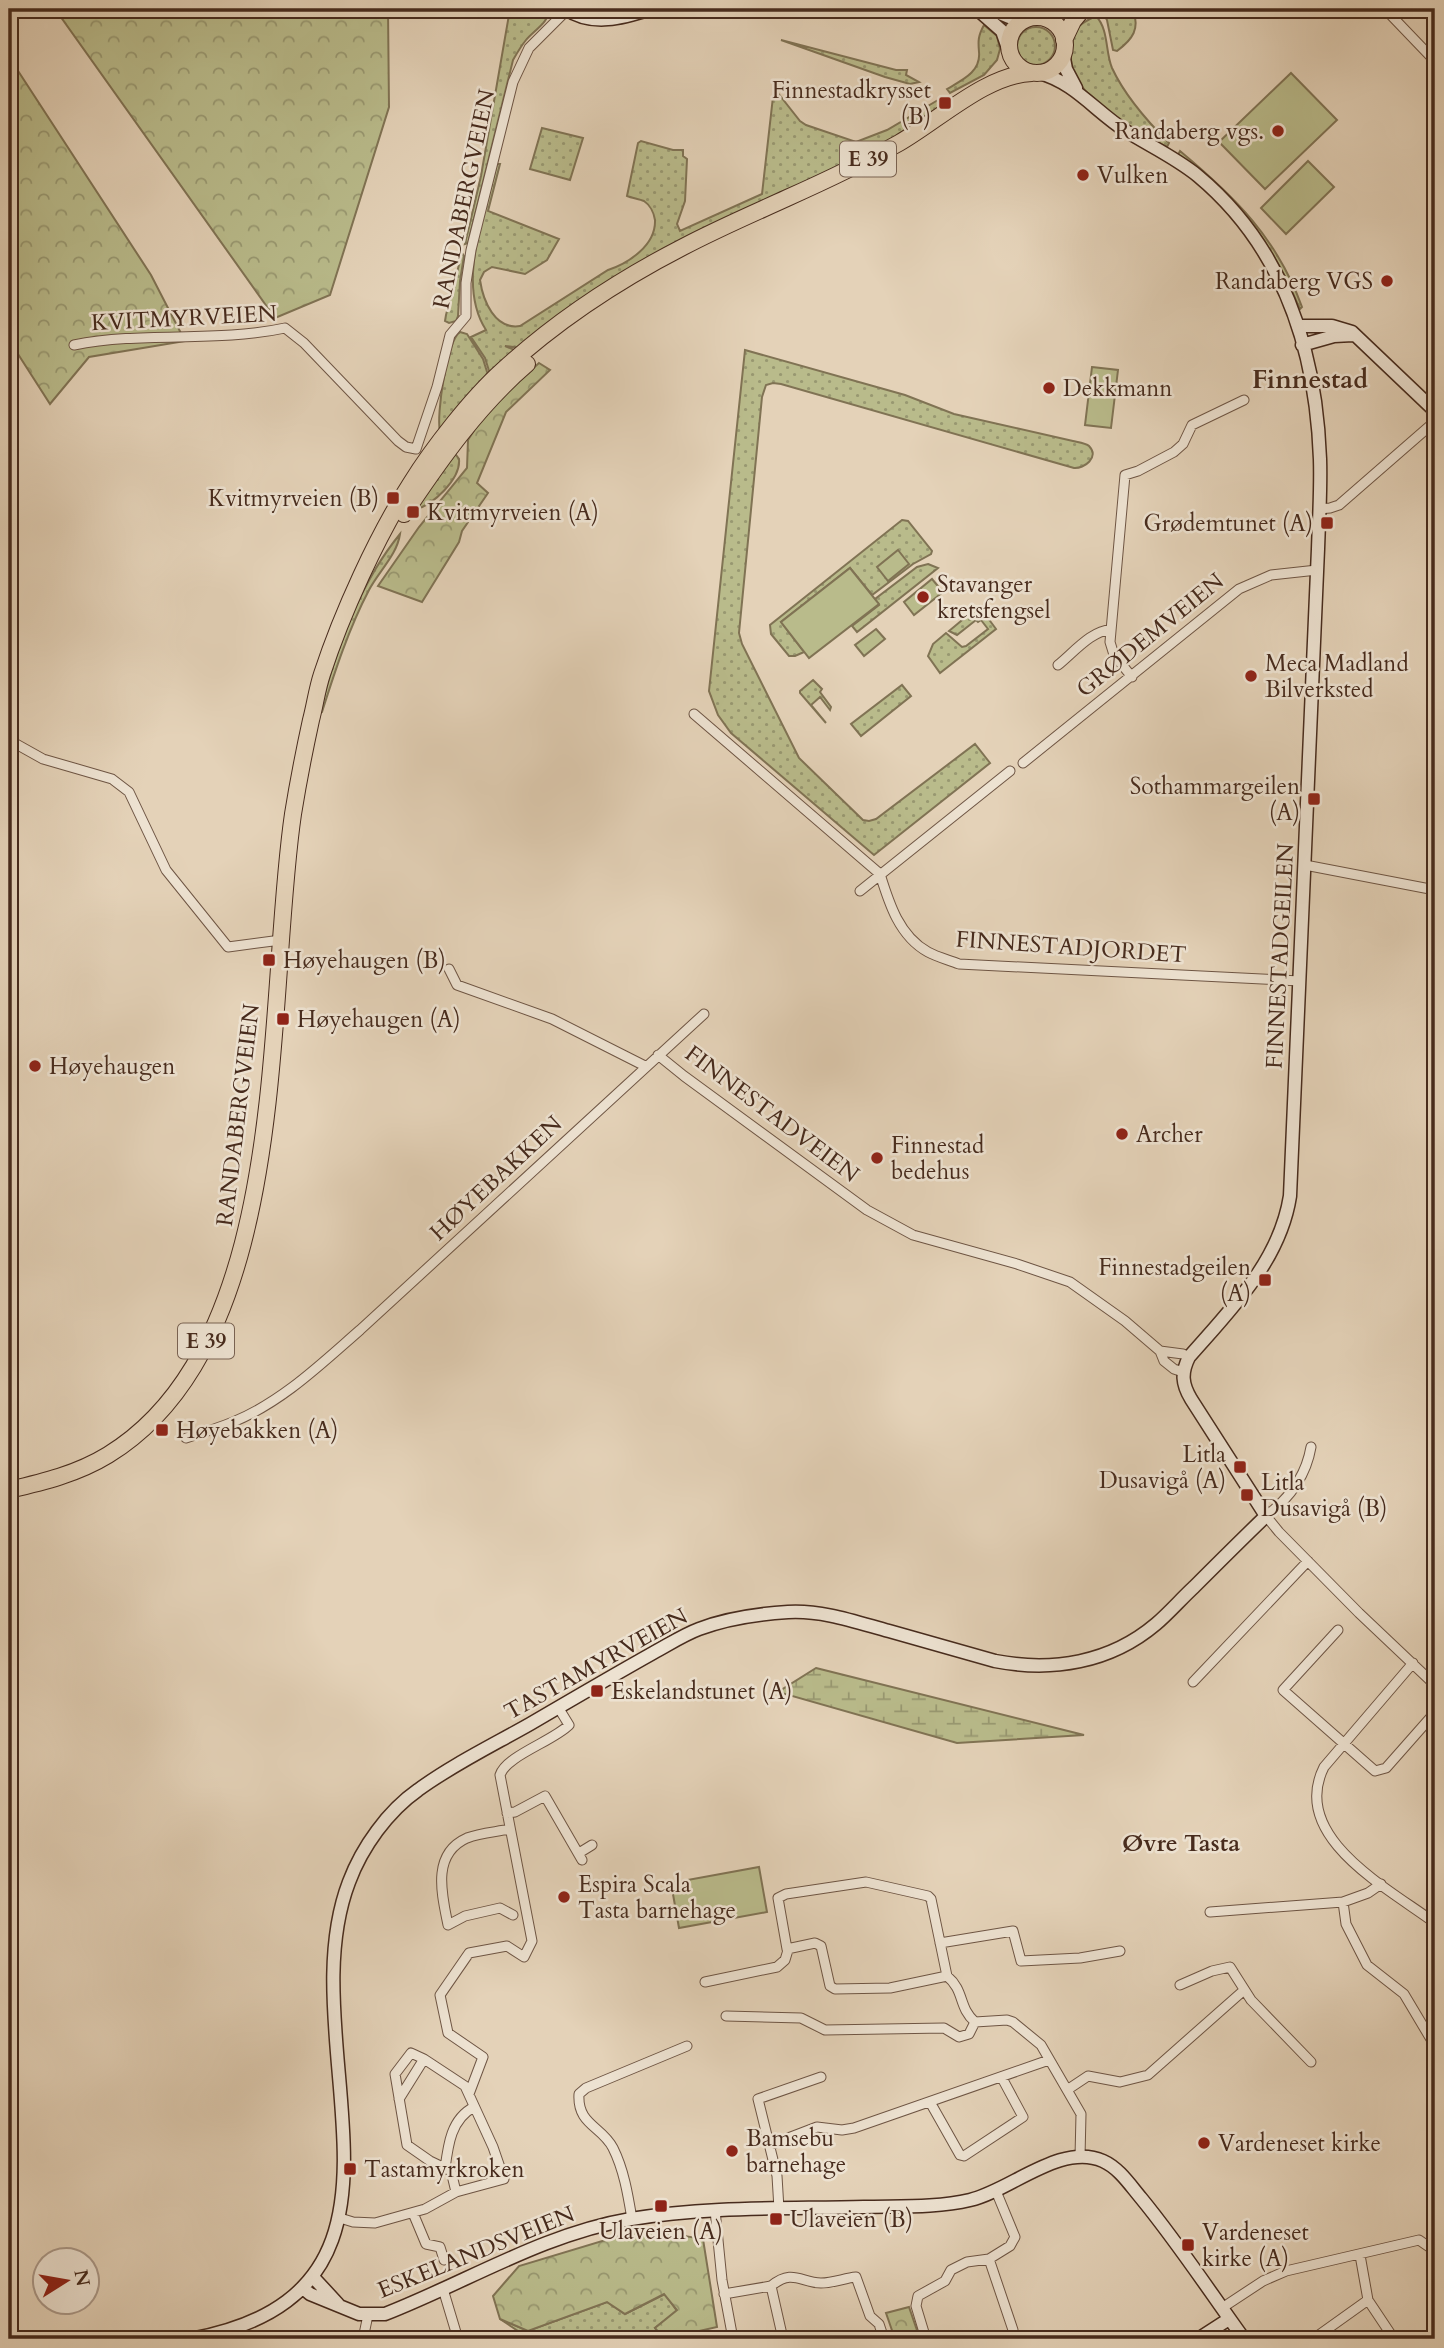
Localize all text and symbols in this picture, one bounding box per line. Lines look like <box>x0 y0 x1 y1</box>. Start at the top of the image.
place label: Finnestadkrysset (B) <box>772 75 931 132</box>
street label: RANDABERGVEIEN <box>426 86 502 312</box>
marker: Finnestadkrysset (B) <box>937 95 953 111</box>
place label: Randaberg vgs. <box>1115 116 1264 147</box>
marker: Randaberg vgs. <box>1270 123 1286 139</box>
road number: E 39 <box>840 142 896 176</box>
place label: Vulken <box>1097 160 1168 191</box>
marker: Vulken <box>1075 167 1091 183</box>
place label: Randaberg VGS <box>1215 266 1373 297</box>
marker: Randaberg VGS <box>1379 273 1395 289</box>
street label: KVITMYRVEIEN <box>90 298 278 338</box>
district label: Finnestad <box>1252 362 1368 397</box>
place label: Dekkmann <box>1063 373 1172 404</box>
marker: Dekkmann <box>1041 380 1057 396</box>
place label: Kvitmyrveien (B) <box>208 483 379 514</box>
marker: Kvitmyrveien (B) <box>385 490 401 506</box>
place label: Kvitmyrveien (A) <box>427 497 599 528</box>
marker: Kvitmyrveien (A) <box>405 504 421 520</box>
place label: Grødemtunet (A) <box>1143 508 1313 539</box>
marker: Grødemtunet (A) <box>1319 515 1335 531</box>
street label: GRØDEMVEIEN <box>1070 566 1231 704</box>
place label: Stavanger kretsfengsel <box>937 569 1051 626</box>
marker: Stavanger kretsfengsel <box>915 589 931 605</box>
place label: Meca Madland Bilverksted <box>1265 648 1409 705</box>
marker: Meca Madland Bilverksted <box>1243 668 1259 684</box>
place label: Sothammargeilen (A) <box>1130 771 1300 828</box>
marker: Sothammargeilen (A) <box>1306 791 1322 807</box>
street label: FINNESTADGEILEN <box>1259 842 1301 1070</box>
street label: FINNESTADJORDET <box>955 923 1188 971</box>
place label: Høyehaugen (B) <box>283 945 446 976</box>
marker: Høyehaugen (B) <box>261 952 277 968</box>
street label: RANDABERGVEIEN <box>209 1002 267 1228</box>
place label: Høyehaugen (A) <box>297 1004 461 1035</box>
marker: Høyehaugen (A) <box>275 1011 291 1027</box>
street label: FINNESTADVEIEN <box>679 1038 866 1190</box>
place label: Høyehaugen <box>49 1051 175 1082</box>
marker: Høyehaugen <box>27 1058 43 1074</box>
street label: HØYEBAKKEN <box>423 1108 569 1247</box>
place label: Archer <box>1136 1119 1203 1150</box>
marker: Archer <box>1114 1126 1130 1142</box>
place label: Finnestad bedehus <box>891 1130 985 1187</box>
marker: Finnestad bedehus <box>869 1150 885 1166</box>
place label: Finnestadgeilen (A) <box>1099 1252 1251 1309</box>
marker: Finnestadgeilen (A) <box>1257 1272 1273 1288</box>
road number: E 39 <box>178 1324 234 1358</box>
place label: Høyebakken (A) <box>176 1415 338 1446</box>
marker: Høyebakken (A) <box>154 1422 170 1438</box>
place label: Litla Dusavigå (A) <box>1099 1439 1226 1496</box>
marker: Litla Dusavigå (A) <box>1232 1459 1248 1475</box>
place label: Litla Dusavigå (B) <box>1261 1467 1387 1524</box>
marker: Litla Dusavigå (B) <box>1239 1487 1255 1503</box>
street label: TASTAMYRVEIEN <box>499 1600 694 1727</box>
place label: Eskelandstunet (A) <box>611 1676 792 1707</box>
marker: Eskelandstunet (A) <box>589 1683 605 1699</box>
district label: Øvre Tasta <box>1122 1827 1240 1860</box>
place label: Espira Scala Tasta barnehage <box>578 1869 736 1926</box>
marker: Espira Scala Tasta barnehage <box>556 1889 572 1905</box>
place label: Bamsebu barnehage <box>746 2123 846 2180</box>
place label: Vardeneset kirke <box>1218 2128 1381 2159</box>
marker: Vardeneset kirke <box>1196 2135 1212 2151</box>
marker: Bamsebu barnehage <box>724 2143 740 2159</box>
place label: Tastamyrkroken <box>364 2154 525 2185</box>
marker: Tastamyrkroken <box>342 2161 358 2177</box>
street label: ESKELANDSVEIEN <box>373 2198 579 2306</box>
marker: Ulaveien (A) <box>653 2198 669 2214</box>
place label: Ulaveien (B) <box>790 2204 913 2235</box>
marker: Ulaveien (B) <box>768 2211 784 2227</box>
place label: Ulaveien (A) <box>599 2216 723 2247</box>
place label: Vardeneset kirke (A) <box>1202 2217 1309 2274</box>
marker: Vardeneset kirke (A) <box>1180 2237 1196 2253</box>
north arrow <box>32 2246 102 2316</box>
text: N <box>67 2267 96 2289</box>

